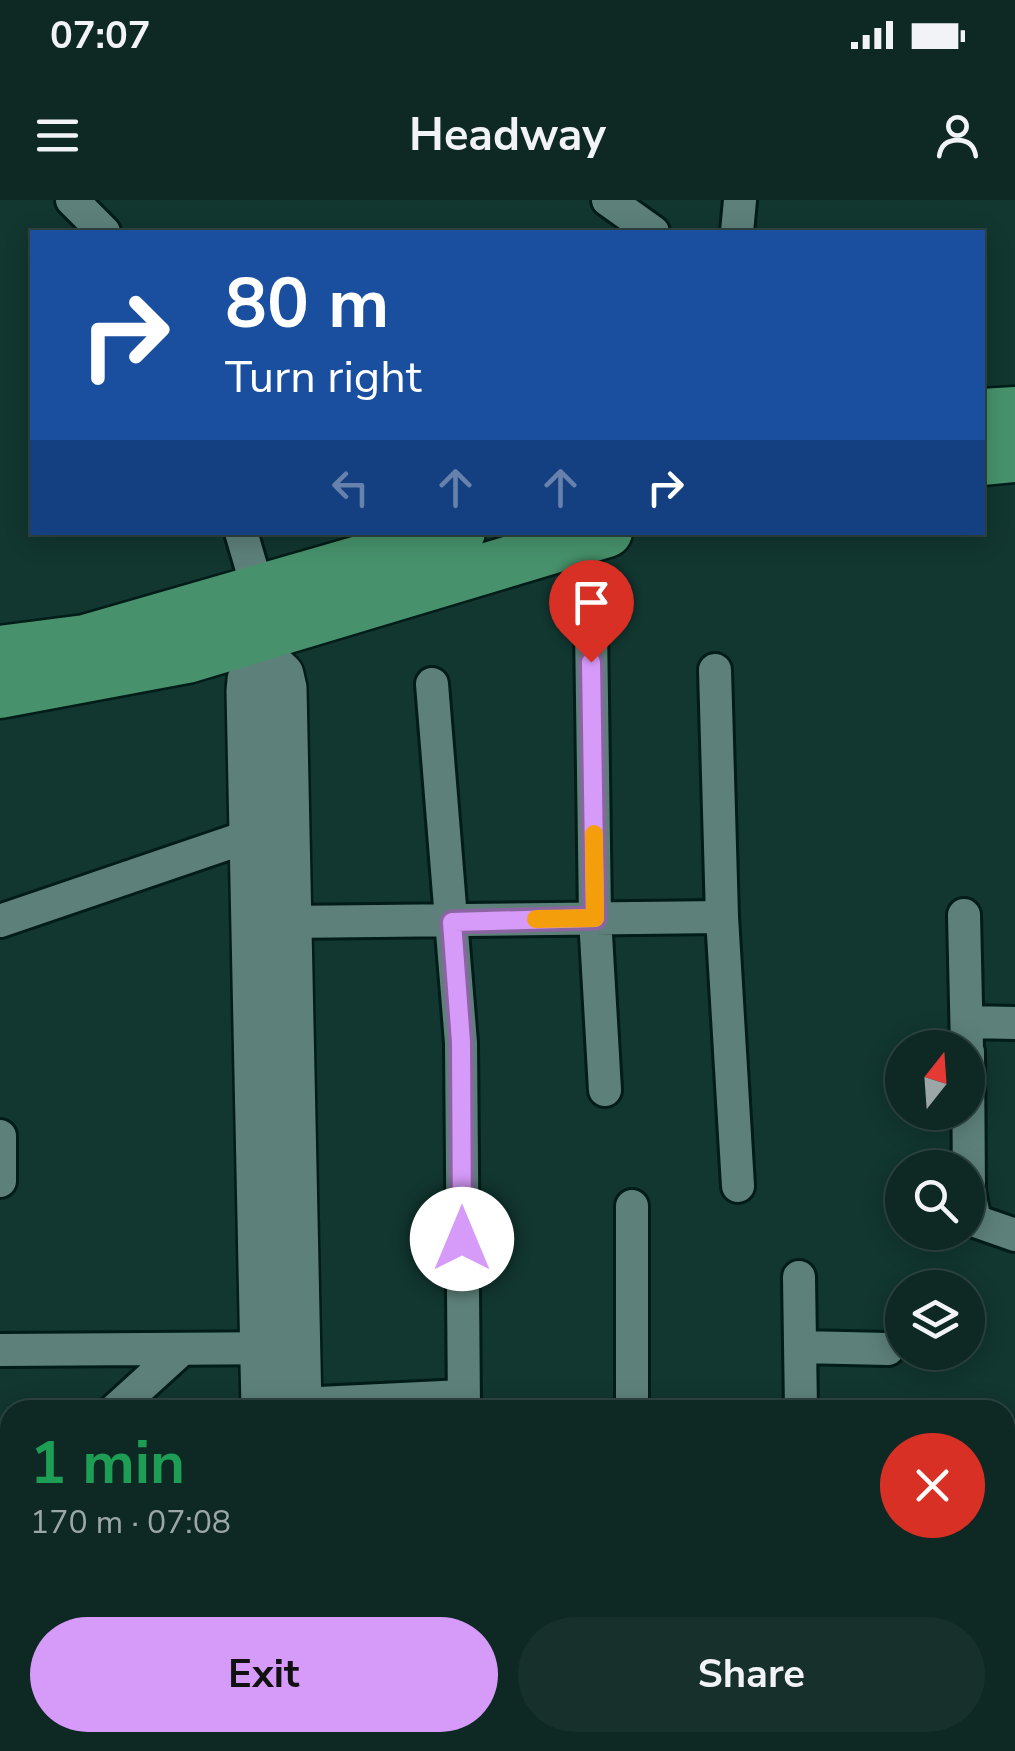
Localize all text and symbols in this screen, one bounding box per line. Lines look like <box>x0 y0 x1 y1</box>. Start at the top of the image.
text: 07:07 <box>50 10 151 61</box>
text: Headway <box>409 105 606 166</box>
icon: menu <box>30 108 85 163</box>
icon: person <box>930 108 985 163</box>
text: 80 m <box>225 256 389 352</box>
icon: right <box>60 270 190 400</box>
text: Turn right <box>225 347 422 408</box>
icon: left <box>323 460 378 515</box>
icon: ahead <box>428 460 483 515</box>
icon: ahead <box>533 460 588 515</box>
icon: right <box>638 460 693 515</box>
pin <box>549 560 634 663</box>
icon: arrive <box>564 575 619 630</box>
north arrow <box>885 1030 985 1130</box>
map controls <box>885 1030 985 1370</box>
button: search <box>885 1150 985 1250</box>
position arrow <box>410 1187 514 1291</box>
button: layers <box>885 1270 985 1370</box>
text: 1 min <box>30 1422 185 1504</box>
button: close <box>880 1433 985 1538</box>
text: 170 m · 07:08 <box>30 1501 231 1544</box>
button: Exit <box>30 1617 498 1732</box>
button: Share <box>518 1617 985 1732</box>

